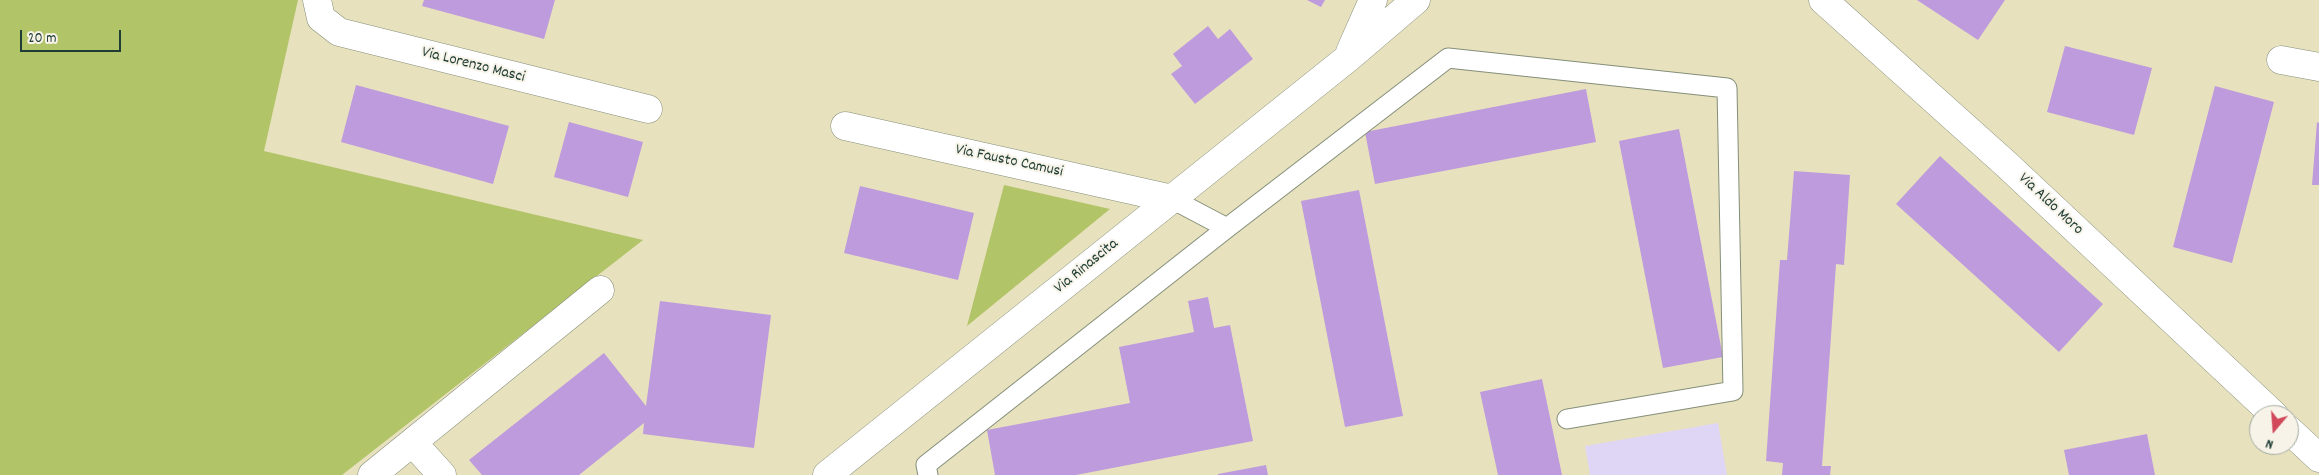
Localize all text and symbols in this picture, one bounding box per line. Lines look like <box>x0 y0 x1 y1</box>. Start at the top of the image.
scale bar <box>22 20 124 52</box>
text: 20 m <box>28 28 56 50</box>
street label: Via Lorenzo Masci <box>419 44 527 88</box>
street label: Via Fausto Camusi <box>953 141 1065 183</box>
street label: Via Aldo Moro <box>2013 170 2087 240</box>
street label: Via Rinascita <box>1051 235 1123 299</box>
north arrow <box>2249 405 2299 455</box>
text: N <box>2263 433 2276 454</box>

